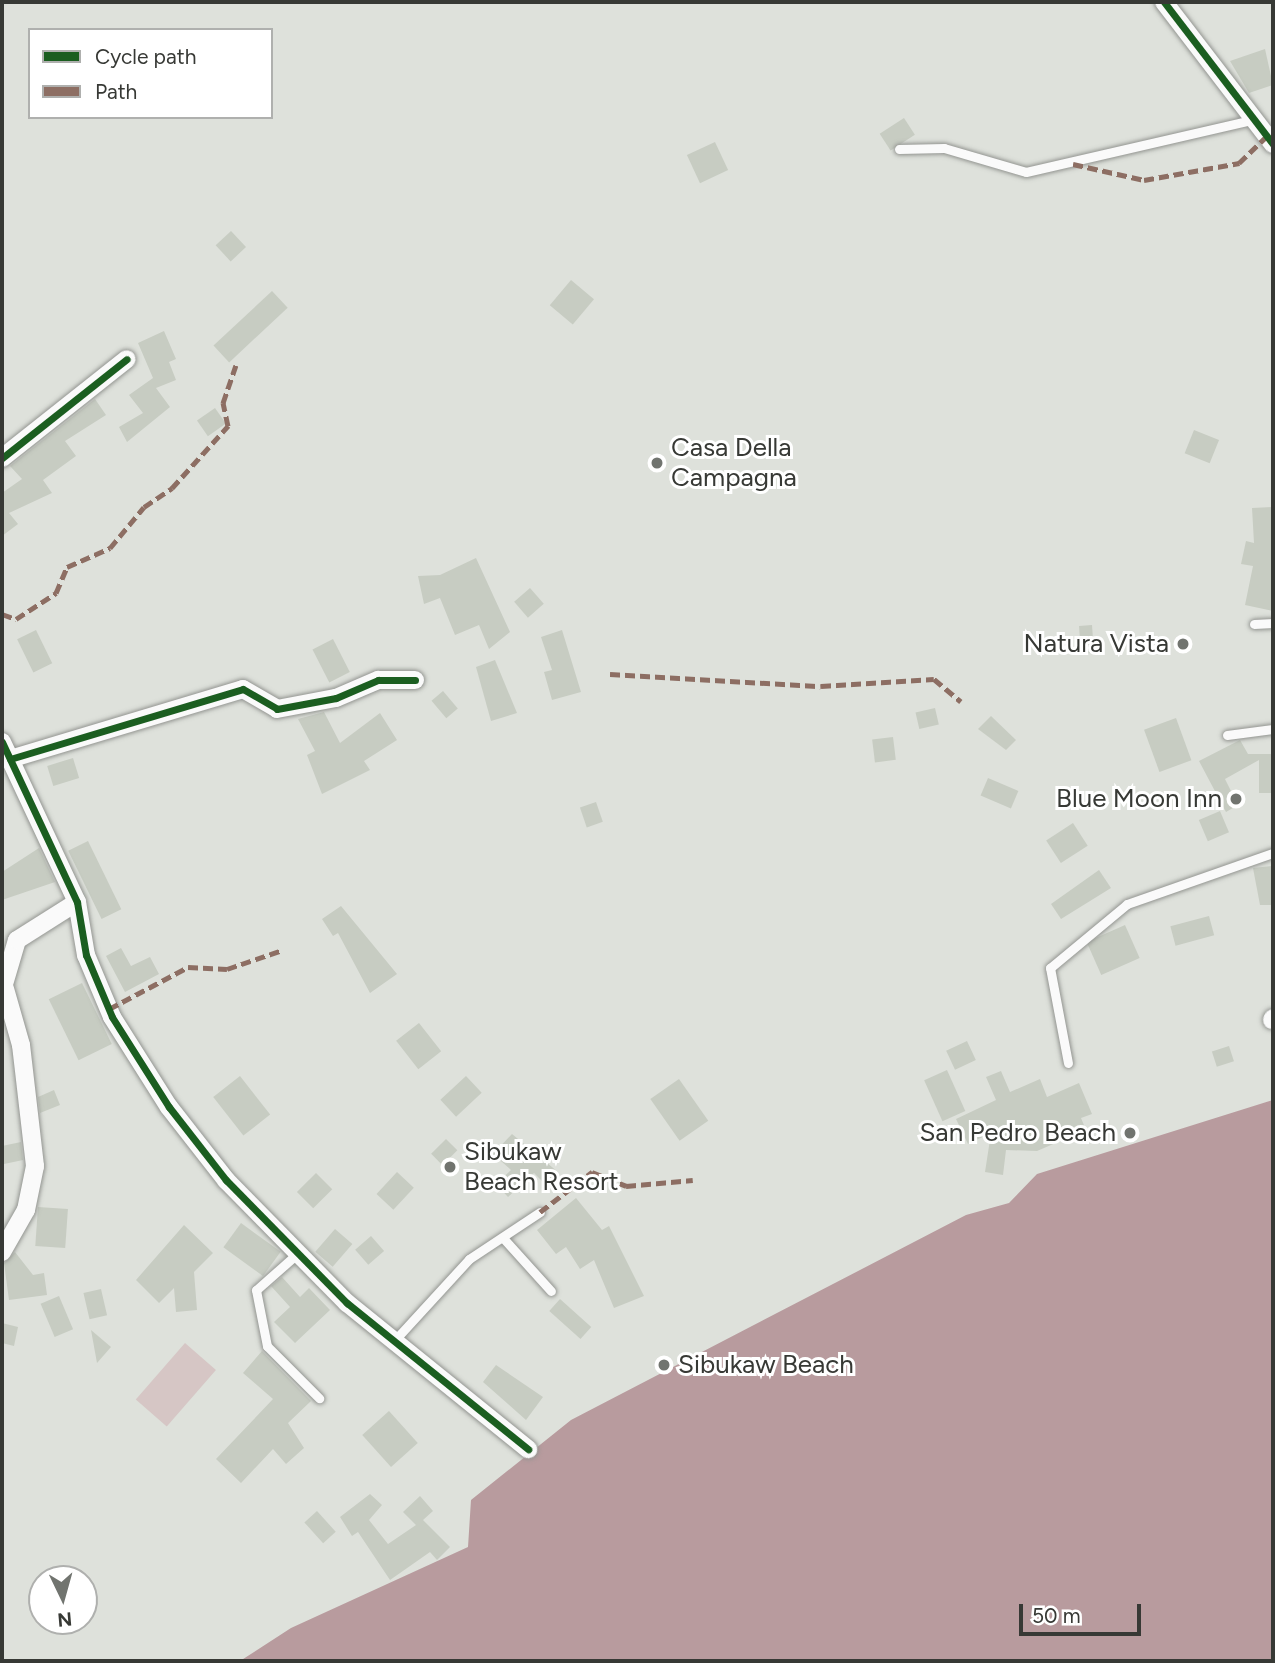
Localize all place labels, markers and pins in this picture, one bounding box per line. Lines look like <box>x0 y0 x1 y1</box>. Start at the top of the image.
place label: Casa Della Campagna <box>671 432 797 494</box>
marker: Casa Della Campagna <box>649 455 665 471</box>
place label: Natura Vista <box>1024 628 1169 660</box>
marker: Natura Vista <box>1175 636 1191 652</box>
place label: Blue Moon Inn <box>1056 783 1222 815</box>
marker: Blue Moon Inn <box>1228 791 1244 807</box>
place label: San Pedro Beach <box>919 1117 1116 1149</box>
marker: San Pedro Beach <box>1122 1125 1138 1141</box>
place label: Sibukaw Beach Resort <box>464 1136 619 1198</box>
marker: Sibukaw Beach Resort <box>442 1159 458 1175</box>
place label: Sibukaw Beach <box>678 1349 854 1381</box>
marker: Sibukaw Beach <box>656 1357 672 1373</box>

